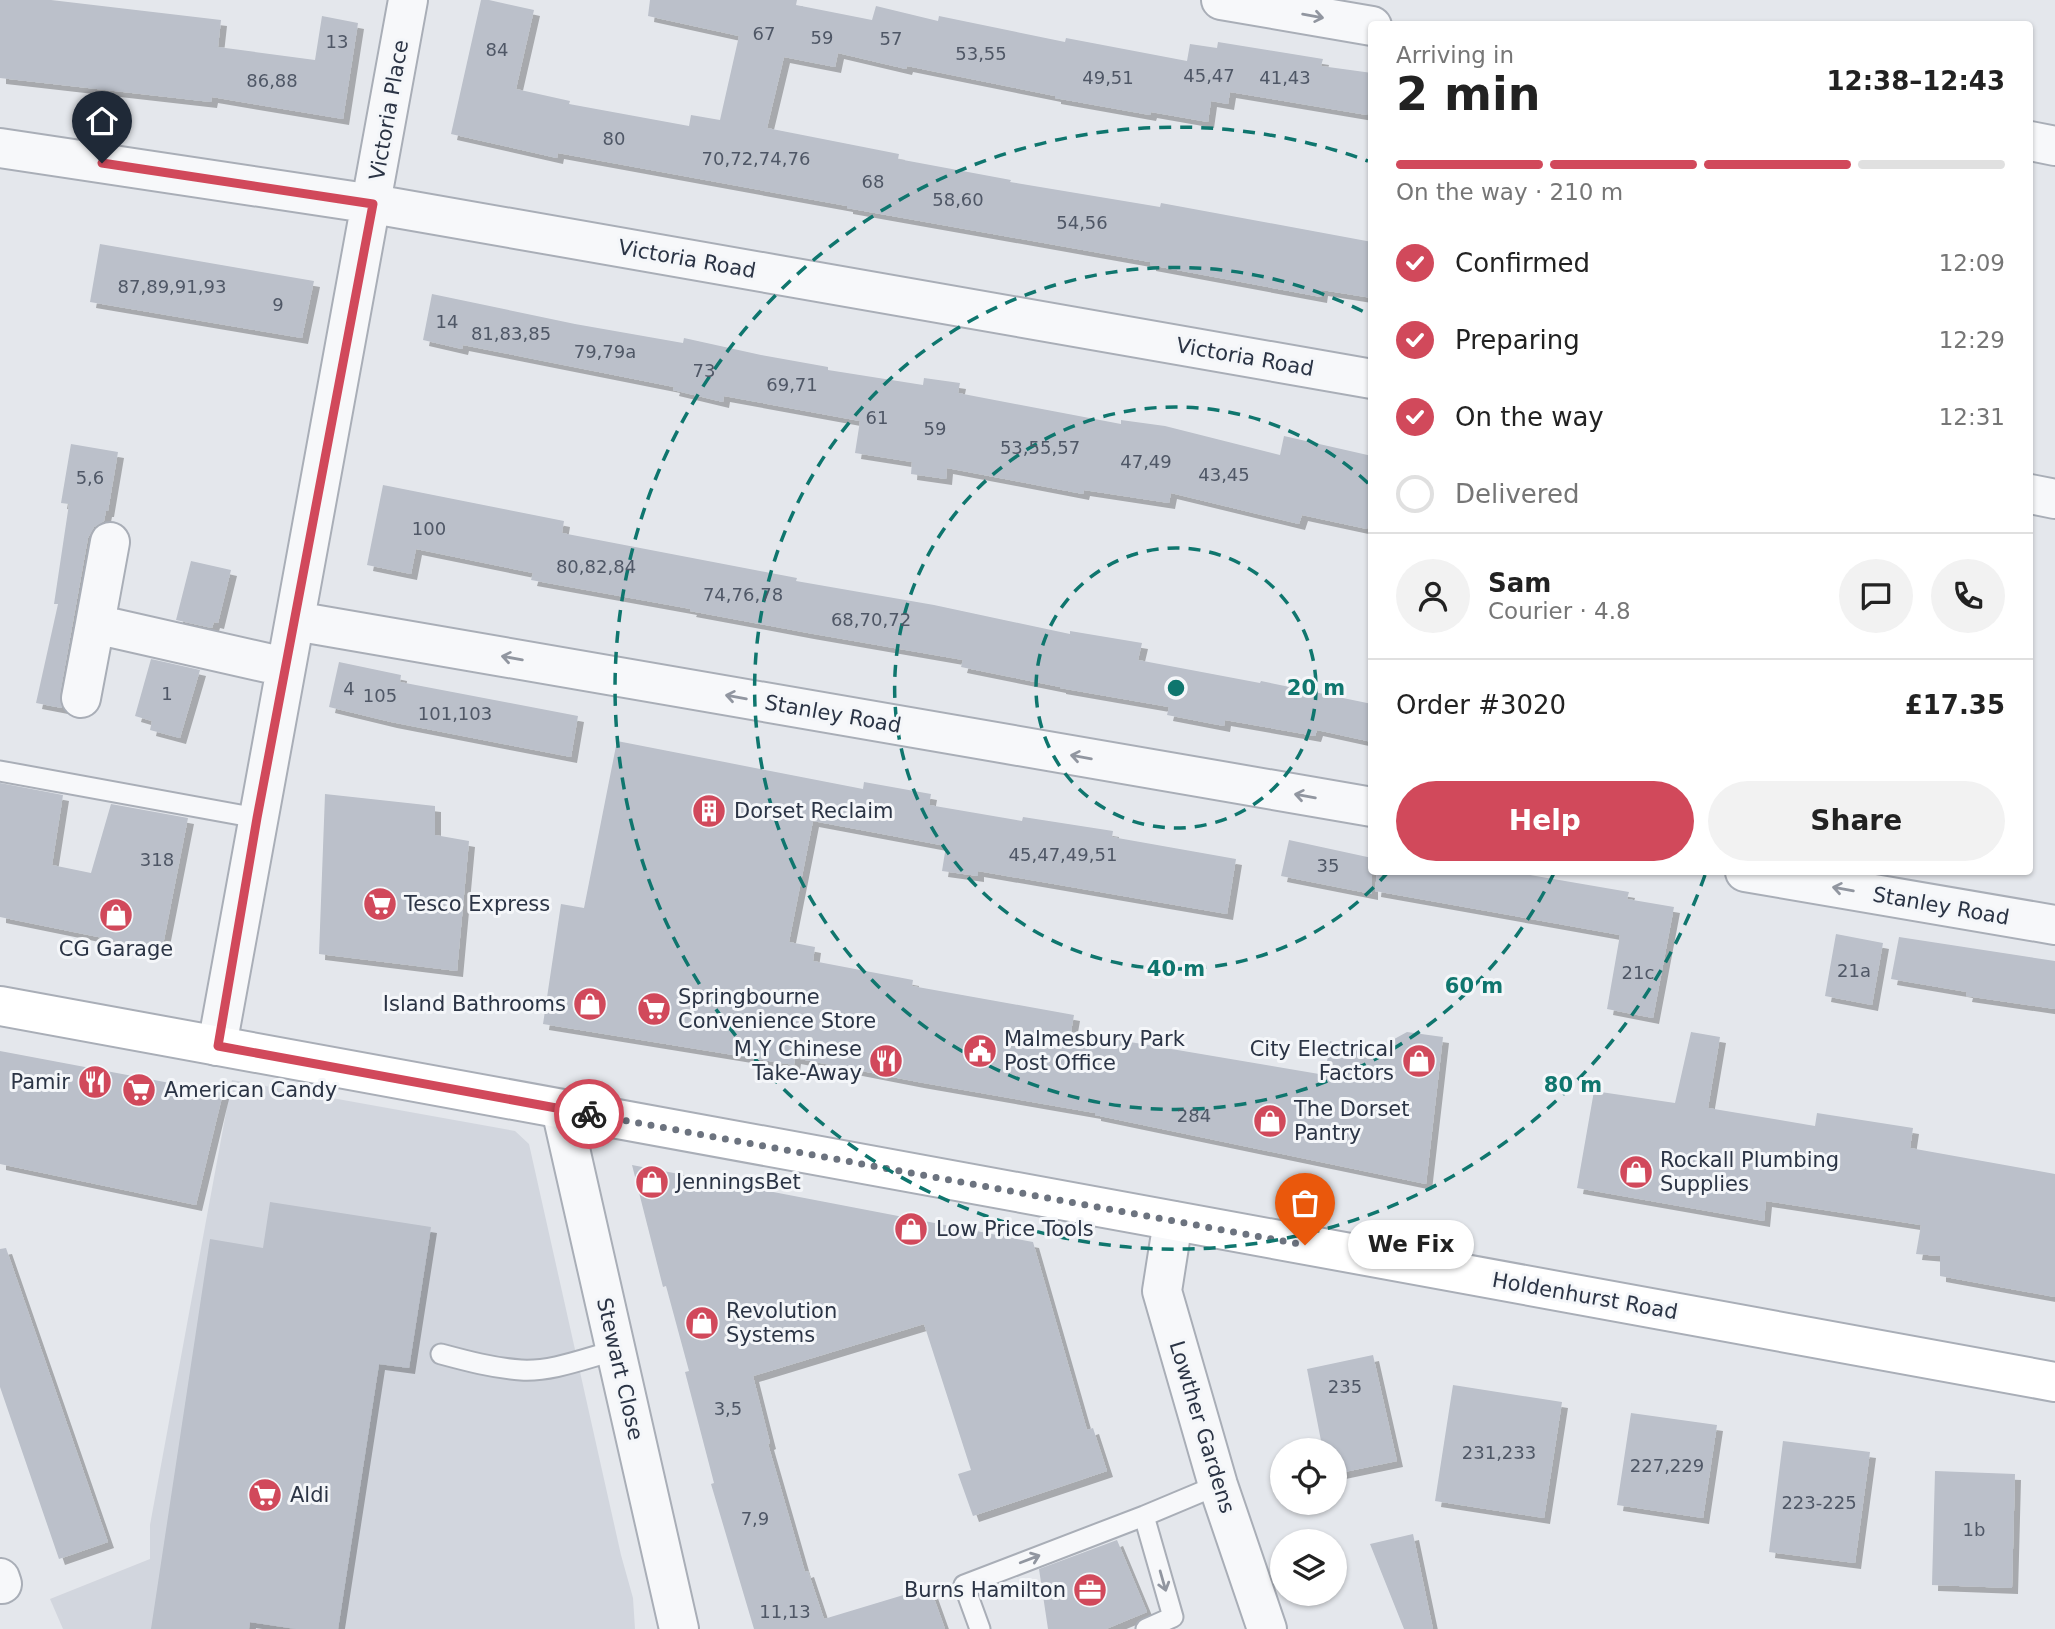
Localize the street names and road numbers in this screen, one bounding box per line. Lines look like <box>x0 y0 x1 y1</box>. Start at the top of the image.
street label: Victoria Place <box>365 38 413 182</box>
street label: Victoria Road <box>616 235 758 283</box>
street label: Victoria Road <box>1174 333 1316 381</box>
street label: Stanley Road <box>763 690 903 738</box>
street label: Stanley Road <box>1871 882 2011 930</box>
street label: Holdenhurst Road <box>1490 1268 1680 1324</box>
street label: Stewart Close <box>592 1296 648 1442</box>
street label: Lowther Gardens <box>1164 1338 1240 1516</box>

